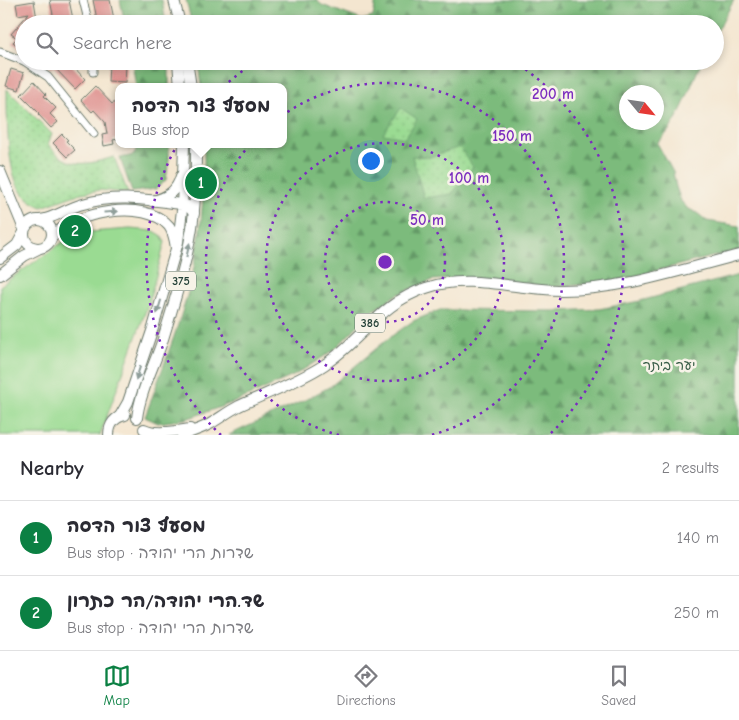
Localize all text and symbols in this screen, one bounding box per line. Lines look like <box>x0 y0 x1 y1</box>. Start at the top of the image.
search box <box>15 15 724 70</box>
icon: search <box>33 29 61 57</box>
text: Search here <box>73 32 172 54</box>
popup <box>115 83 287 148</box>
text: 200 m <box>532 85 574 103</box>
north arrow <box>619 85 664 130</box>
text: מסעף צור הדסה <box>132 95 270 117</box>
text: Bus stop <box>132 121 189 139</box>
text: 150 m <box>492 127 532 145</box>
your location <box>358 148 384 174</box>
pin: 1 <box>185 164 217 202</box>
text: 100 m <box>449 169 489 187</box>
one-way arrow <box>104 207 120 215</box>
text: 50 m <box>410 211 444 229</box>
pin: 2 <box>59 212 91 250</box>
one-way arrow <box>184 243 192 258</box>
centre of rings <box>376 253 394 271</box>
road number: 375 <box>166 272 196 290</box>
one-way arrow <box>155 299 163 314</box>
road number: 386 <box>355 314 385 332</box>
park label: יער ביתר <box>643 357 695 374</box>
one-way arrow <box>133 366 141 381</box>
text: Nearby <box>20 456 84 480</box>
text: 2 results <box>662 459 719 477</box>
text: מסעף צור הדסה <box>67 515 206 537</box>
text: 1 <box>33 529 39 547</box>
text: 140 m <box>677 529 719 547</box>
text: Bus stop · שדרות הרי יהודה <box>67 544 254 562</box>
text: שד.הרי יהודה/הר כתרון <box>67 590 264 612</box>
text: 2 <box>32 604 40 622</box>
text: 250 m <box>674 604 719 622</box>
text: Bus stop · שדרות הרי יהודה <box>67 619 254 637</box>
tab: Map <box>103 662 131 709</box>
tab: Directions <box>336 662 396 709</box>
tab: Saved <box>601 662 636 709</box>

